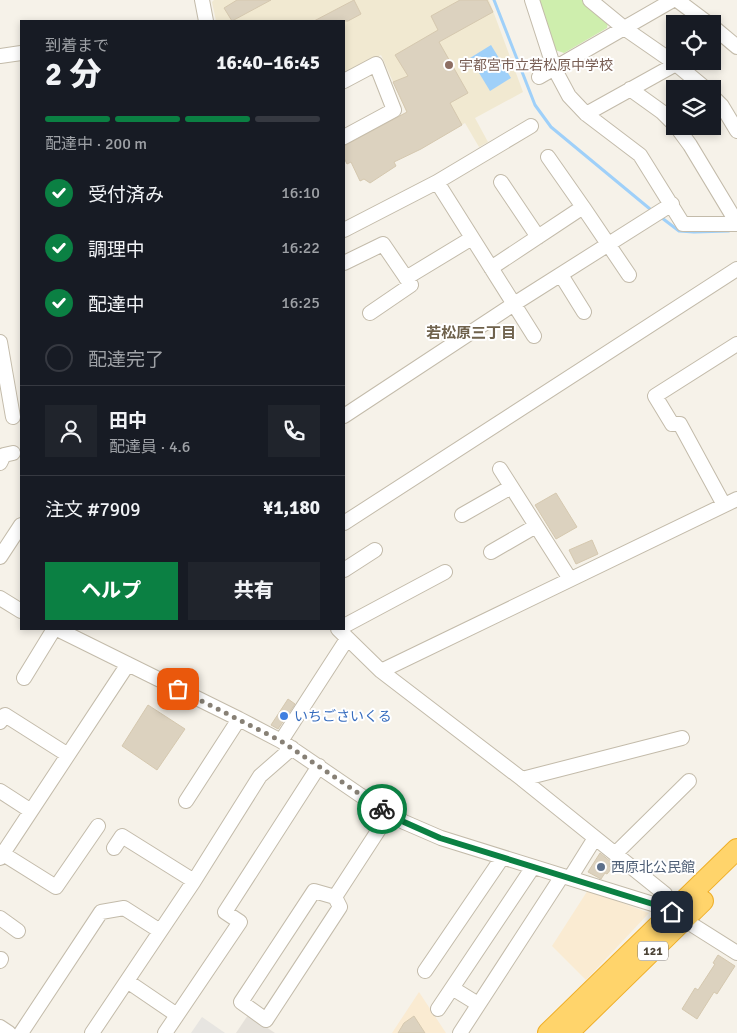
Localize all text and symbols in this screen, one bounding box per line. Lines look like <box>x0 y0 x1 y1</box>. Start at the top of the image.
map controls <box>666 15 721 135</box>
button: locate <box>666 15 721 70</box>
text: 到着まで <box>45 36 109 56</box>
text: 16:40–16:45 <box>216 51 320 75</box>
text: 2 分 <box>45 55 101 94</box>
place label: 宇都宮市立若松原中学校 <box>459 57 613 74</box>
marker: 宇都宮市立若松原中学校 <box>443 59 455 71</box>
button: layers <box>666 80 721 135</box>
text: 配達中 · 200 m <box>45 134 147 154</box>
icon: check <box>45 179 73 207</box>
text: 受付済み <box>88 183 164 207</box>
text: 16:10 <box>281 183 320 203</box>
icon: check <box>45 234 73 262</box>
text: 調理中 <box>88 238 145 262</box>
text: 16:22 <box>281 238 320 258</box>
icon: check <box>45 289 73 317</box>
text: 配達中 <box>88 293 145 317</box>
text: 16:25 <box>281 293 320 313</box>
district label: 若松原三丁目 <box>426 324 516 342</box>
text: 配達完了 <box>88 348 164 372</box>
button: person <box>45 405 97 457</box>
button: phone <box>268 405 320 457</box>
text: 田中 <box>109 409 147 433</box>
text: 配達員 · 4.6 <box>109 437 190 457</box>
text: ¥1,180 <box>263 496 320 520</box>
text: 注文 #7909 <box>45 498 140 522</box>
button: ヘルプ <box>45 562 178 620</box>
button: 共有 <box>188 562 320 620</box>
pin <box>157 668 199 710</box>
icon: bag <box>164 675 192 703</box>
place label: いちごさいくる <box>294 708 392 725</box>
marker: いちごさいくる <box>278 710 290 722</box>
courier <box>357 784 407 834</box>
icon: bike <box>368 795 396 823</box>
place label: 西原北公民館 <box>611 859 695 876</box>
marker: 西原北公民館 <box>595 861 607 873</box>
pin <box>651 891 693 933</box>
icon: home <box>658 898 686 926</box>
road number: 121 <box>638 941 668 960</box>

